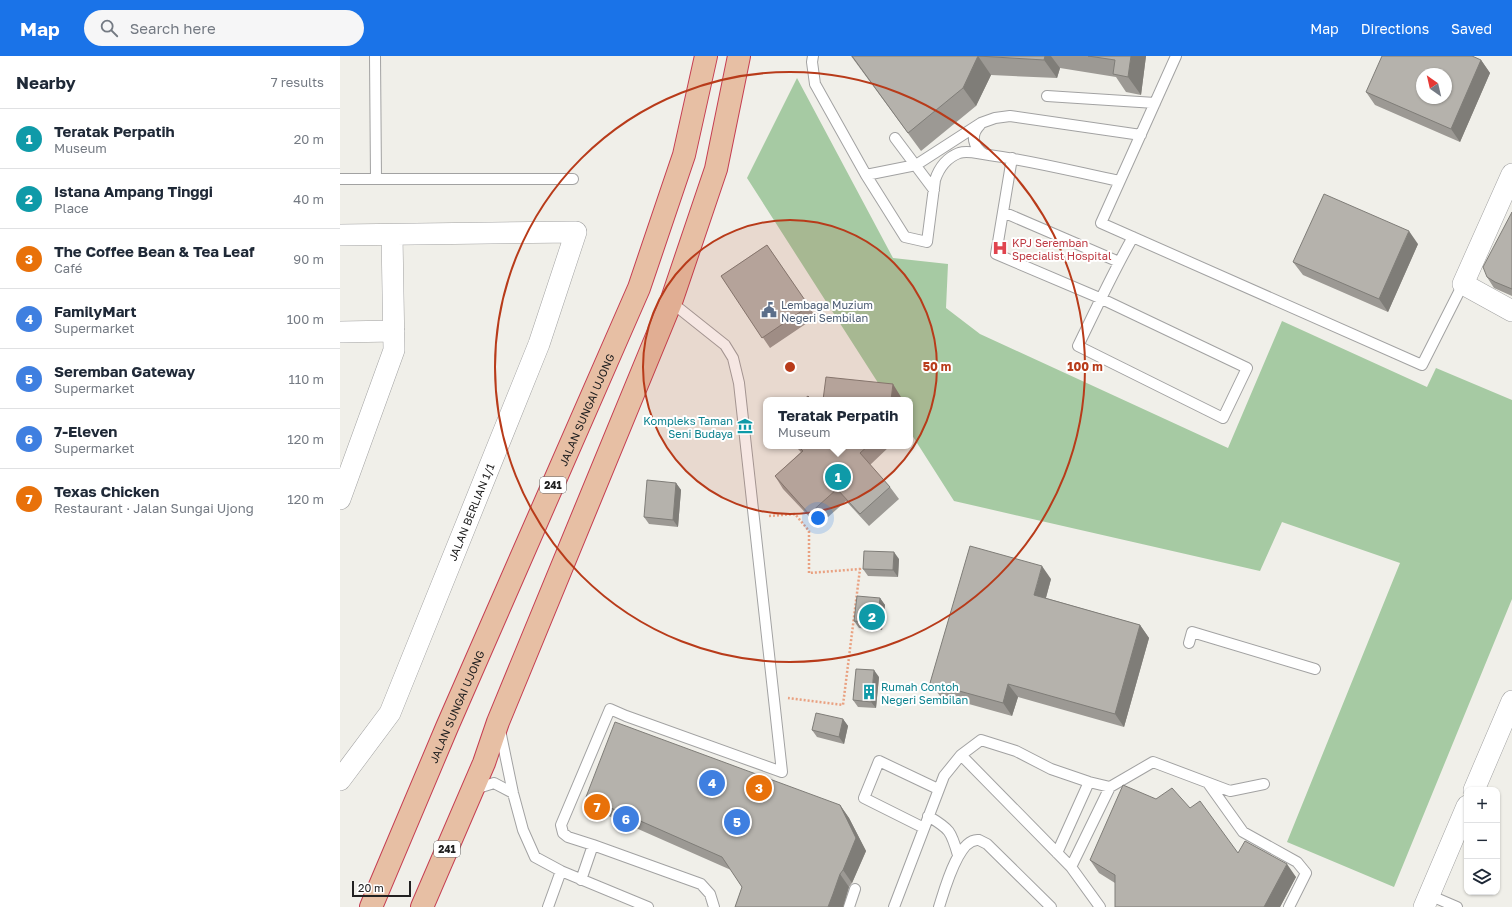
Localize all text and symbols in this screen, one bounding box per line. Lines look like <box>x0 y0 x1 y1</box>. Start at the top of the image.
search box <box>84 10 364 46</box>
text: Map <box>20 17 60 40</box>
icon: search <box>98 17 120 39</box>
text: Search here <box>130 19 216 37</box>
text: Map <box>1310 20 1339 37</box>
text: Directions <box>1361 20 1429 37</box>
text: Saved <box>1451 20 1492 37</box>
north arrow <box>1416 68 1452 104</box>
text: Nearby <box>16 72 76 93</box>
text: 7 results <box>271 74 324 90</box>
text: Teratak Perpatih <box>54 122 175 140</box>
text: 1 <box>26 131 32 147</box>
text: 20 m <box>294 131 324 147</box>
text: Museum <box>54 140 107 156</box>
text: Istana Ampang Tinggi <box>54 182 213 200</box>
text: 2 <box>25 191 33 207</box>
text: 40 m <box>293 191 324 207</box>
text: Place <box>54 200 89 216</box>
place label: KPJ Seremban Specialist Hospital <box>1012 236 1112 262</box>
hospital icon: KPJ Seremban Specialist Hospital <box>991 239 1009 257</box>
text: The Coffee Bean & Tea Leaf <box>54 242 254 260</box>
text: 3 <box>25 251 33 267</box>
text: 90 m <box>293 251 324 267</box>
text: Café <box>54 260 82 276</box>
place label: Lembaga Muzium Negeri Sembilan <box>781 298 873 324</box>
public building icon: Lembaga Muzium Negeri Sembilan <box>760 301 778 319</box>
text: FamilyMart <box>54 302 136 320</box>
text: 4 <box>25 311 33 327</box>
text: 100 m <box>287 311 324 327</box>
text: Supermarket <box>54 320 135 336</box>
street label: JALAN SUNGAI UJONG <box>556 351 616 468</box>
text: 50 m <box>923 359 951 374</box>
text: 100 m <box>1067 359 1103 374</box>
centre of rings <box>783 360 797 374</box>
text: Seremban Gateway <box>54 362 195 380</box>
text: 5 <box>25 371 33 387</box>
text: 110 m <box>289 371 324 387</box>
text: Supermarket <box>54 380 135 396</box>
popup <box>763 397 913 449</box>
text: Teratak Perpatih <box>778 406 898 424</box>
place label: Kompleks Taman Seni Budaya <box>643 414 733 440</box>
museum icon: Kompleks Taman Seni Budaya <box>736 417 754 435</box>
text: 7-Eleven <box>54 422 117 440</box>
text: Museum <box>778 424 831 440</box>
text: 6 <box>25 431 33 447</box>
text: 120 m <box>287 431 324 447</box>
text: Supermarket <box>54 440 135 456</box>
street label: JALAN BERLIAN 1/1 <box>446 461 496 563</box>
pin: 1 <box>825 462 851 492</box>
road number: 241 <box>540 477 566 493</box>
text: Texas Chicken <box>54 482 159 500</box>
text: 7 <box>25 491 33 507</box>
text: 120 m <box>287 491 324 507</box>
text: Restaurant · Jalan Sungai Ujong <box>54 500 254 516</box>
your location <box>808 508 828 528</box>
pin: 2 <box>859 602 885 632</box>
street label: JALAN SUNGAI UJONG <box>426 648 486 765</box>
place label: Rumah Contoh Negeri Sembilan <box>881 680 968 706</box>
building icon: Rumah Contoh Negeri Sembilan <box>860 683 878 701</box>
pin: 4 <box>699 768 725 798</box>
pin: 3 <box>746 773 772 803</box>
map controls <box>1464 787 1500 895</box>
button: + <box>1464 787 1500 823</box>
pin: 7 <box>584 792 610 822</box>
pin: 6 <box>613 804 639 834</box>
pin: 5 <box>724 807 750 837</box>
button: − <box>1464 823 1500 859</box>
road number: 241 <box>434 841 460 857</box>
button: layers <box>1464 859 1500 895</box>
scale bar <box>352 879 411 898</box>
text: 20 m <box>358 881 384 894</box>

